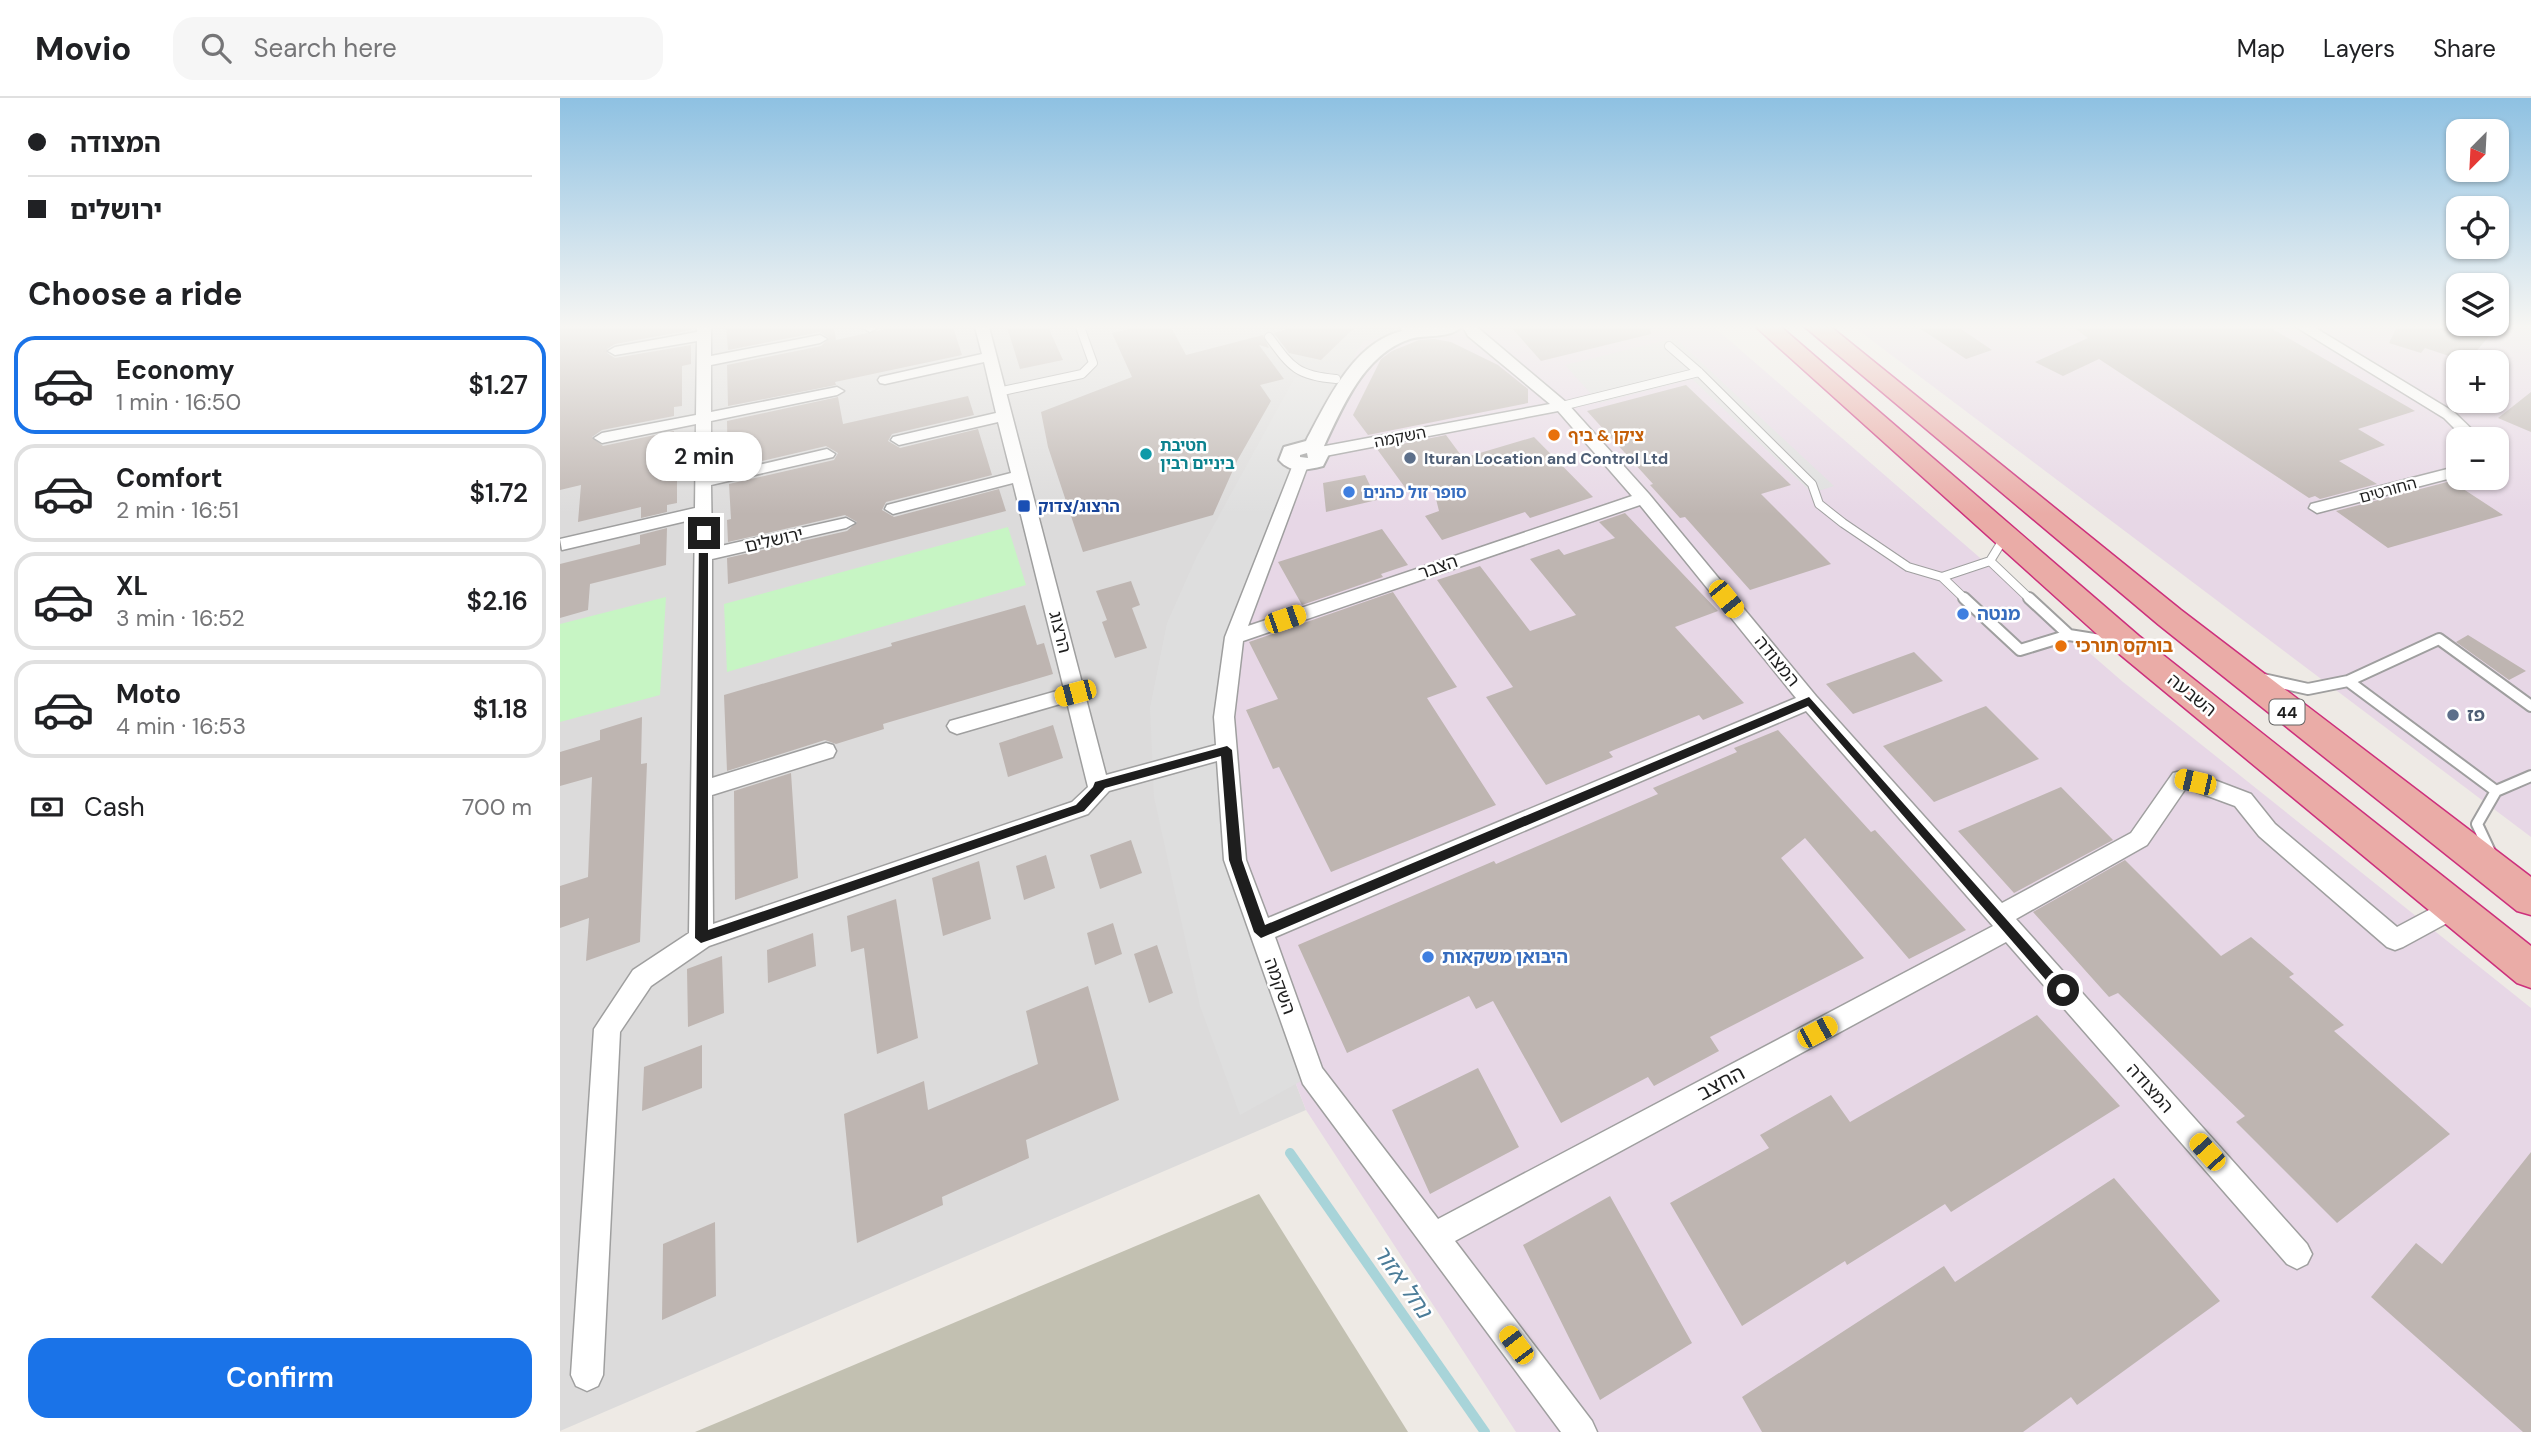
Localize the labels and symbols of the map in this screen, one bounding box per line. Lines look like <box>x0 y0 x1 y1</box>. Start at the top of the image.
north arrow <box>2446 119 2510 182</box>
street label: השקמה <box>1372 422 1428 452</box>
place label: ציקן & ביף <box>1568 425 1644 446</box>
marker: ציקן & ביף <box>1546 427 1562 443</box>
callout: 2 min <box>646 432 762 480</box>
place label: חטיבת ביניים רבין <box>1160 435 1235 474</box>
marker: חטיבת ביניים רבין <box>1138 446 1154 462</box>
place label: Ituran Location and Control Ltd <box>1424 448 1668 469</box>
marker: Ituran Location and Control Ltd <box>1402 450 1418 466</box>
street label: החורטים <box>2357 472 2419 508</box>
place label: סופר זול כהנים <box>1363 482 1467 503</box>
marker: סופר זול כהנים <box>1341 484 1357 500</box>
place label: הרצוג/צדוק <box>1038 496 1120 517</box>
marker: הרצוג/צדוק <box>1016 498 1032 514</box>
route end <box>688 517 720 549</box>
street label: ירושלים <box>742 522 806 558</box>
street label: הצבר <box>1415 549 1461 585</box>
car <box>1705 576 1748 622</box>
car <box>1262 602 1309 636</box>
place label: מנטה <box>1977 602 2021 626</box>
marker: מנטה <box>1955 606 1971 622</box>
street label: הרצוג <box>1043 608 1077 656</box>
street label: המצודה <box>1749 630 1805 692</box>
place label: בורקס תורכי <box>2075 634 2173 658</box>
marker: בורקס תורכי <box>2053 638 2069 654</box>
street label: השבעה <box>2163 668 2221 722</box>
car <box>1052 677 1099 709</box>
road number: 44 <box>2270 699 2304 724</box>
place label: פז <box>2467 703 2485 727</box>
marker: פז <box>2445 707 2461 723</box>
car <box>2173 767 2218 797</box>
place label: היבואן משקאות <box>1442 945 1568 969</box>
marker: היבואן משקאות <box>1420 949 1436 965</box>
street label: השקמה <box>1259 954 1301 1018</box>
route start <box>2047 974 2079 1006</box>
car <box>1794 1013 1841 1051</box>
street label: המצודה <box>2121 1058 2179 1118</box>
street label: החצב <box>1692 1059 1750 1107</box>
car <box>2186 1129 2229 1175</box>
water label: נחל אזור <box>1367 1238 1440 1326</box>
car <box>1495 1322 1538 1368</box>

